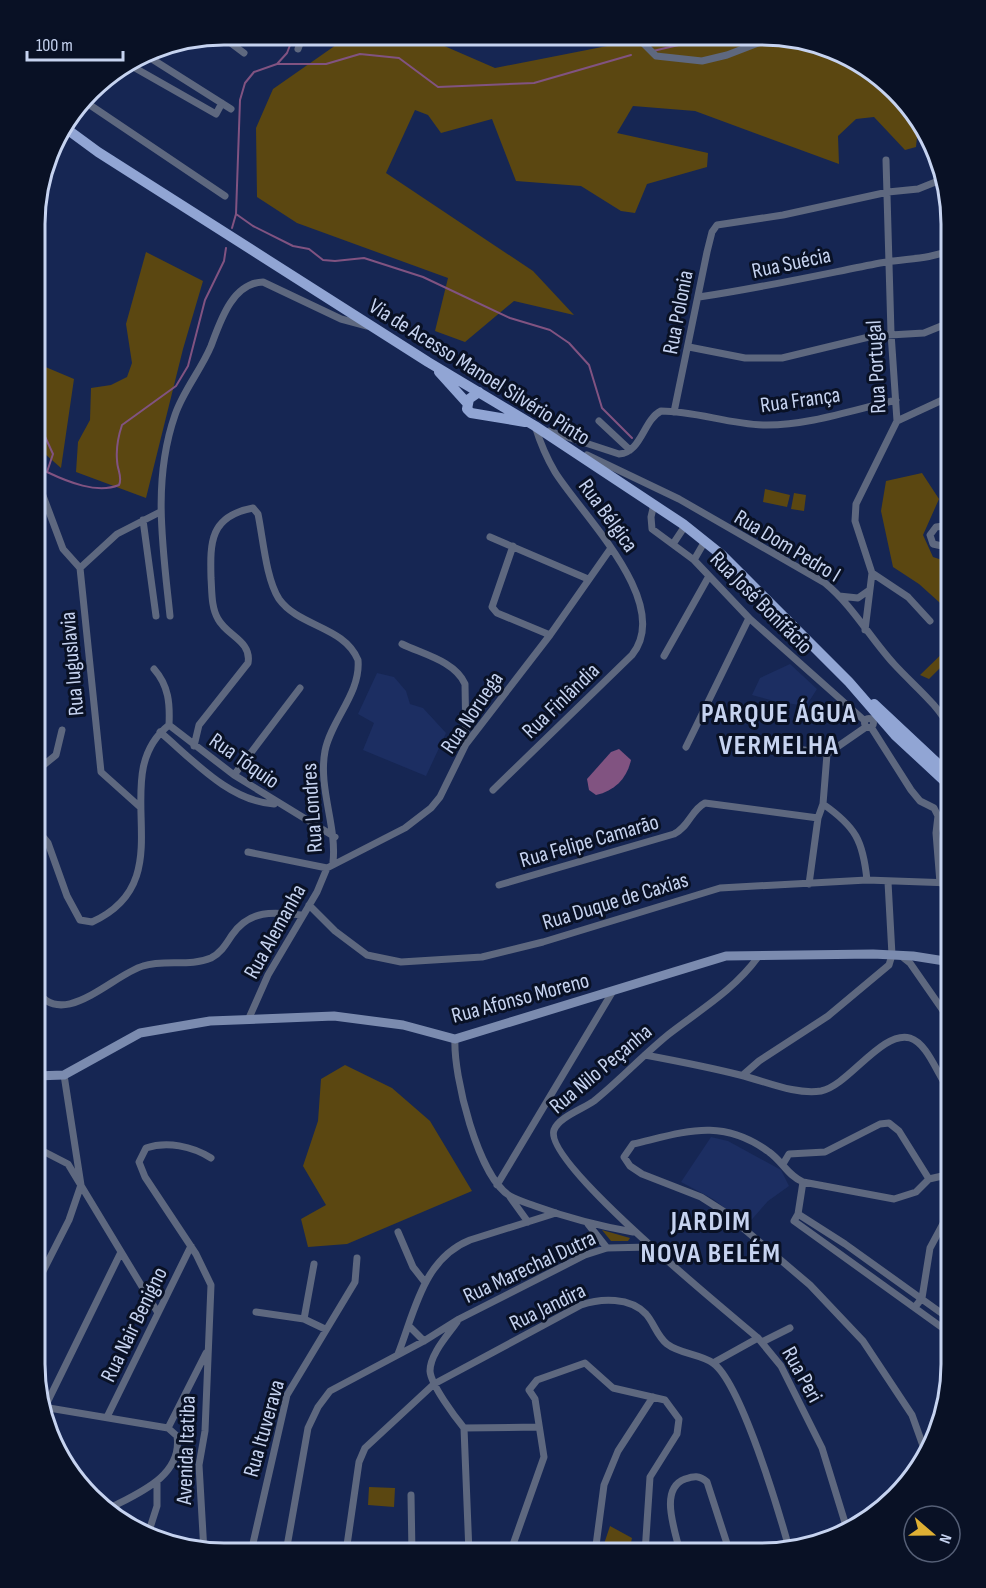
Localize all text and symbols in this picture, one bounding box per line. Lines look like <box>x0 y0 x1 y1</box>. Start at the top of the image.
scale bar <box>27 24 123 62</box>
text: 100 m <box>36 35 73 56</box>
street label: Rua Suécia <box>749 242 833 285</box>
street label: Rua Polonia <box>657 268 700 357</box>
street label: Via de Acesso Manoel Silvério Pinto <box>364 293 595 452</box>
street label: Rua Portugal <box>861 320 892 414</box>
street label: Rua França <box>758 382 842 419</box>
street label: Rua Bélgica <box>572 474 643 558</box>
street label: Rua Dom Pedro I <box>729 504 845 589</box>
street label: Rua José Bonifácio <box>704 546 818 660</box>
street label: Rua Iuguslavia <box>54 611 90 717</box>
street label: Rua Finlândia <box>517 658 605 745</box>
street label: Rua Noruega <box>435 667 509 759</box>
district label: PARQUE ÁGUA VERMELHA <box>701 697 857 762</box>
street label: Rua Tóquio <box>204 727 284 795</box>
street label: Rua Londres <box>296 762 329 854</box>
street label: Rua Felipe Camarão <box>517 809 662 874</box>
street label: Rua Duque de Caxias <box>539 866 692 936</box>
street label: Rua Alemanha <box>238 880 312 984</box>
street label: Rua Afonso Moreno <box>449 967 592 1030</box>
street label: Rua Nilo Peçanha <box>544 1018 658 1120</box>
district label: JARDIM NOVA BELÉM <box>641 1205 781 1270</box>
street label: Rua Marechal Dutra <box>459 1225 600 1310</box>
street label: Rua Nair Benigno <box>95 1263 174 1386</box>
street label: Rua Jandira <box>505 1277 590 1337</box>
street label: Rua Peri <box>775 1342 828 1407</box>
street label: Rua Ituverava <box>238 1377 291 1480</box>
street label: Avenida Itatiba <box>171 1395 202 1506</box>
north arrow <box>902 1504 962 1564</box>
text: N <box>934 1531 955 1546</box>

